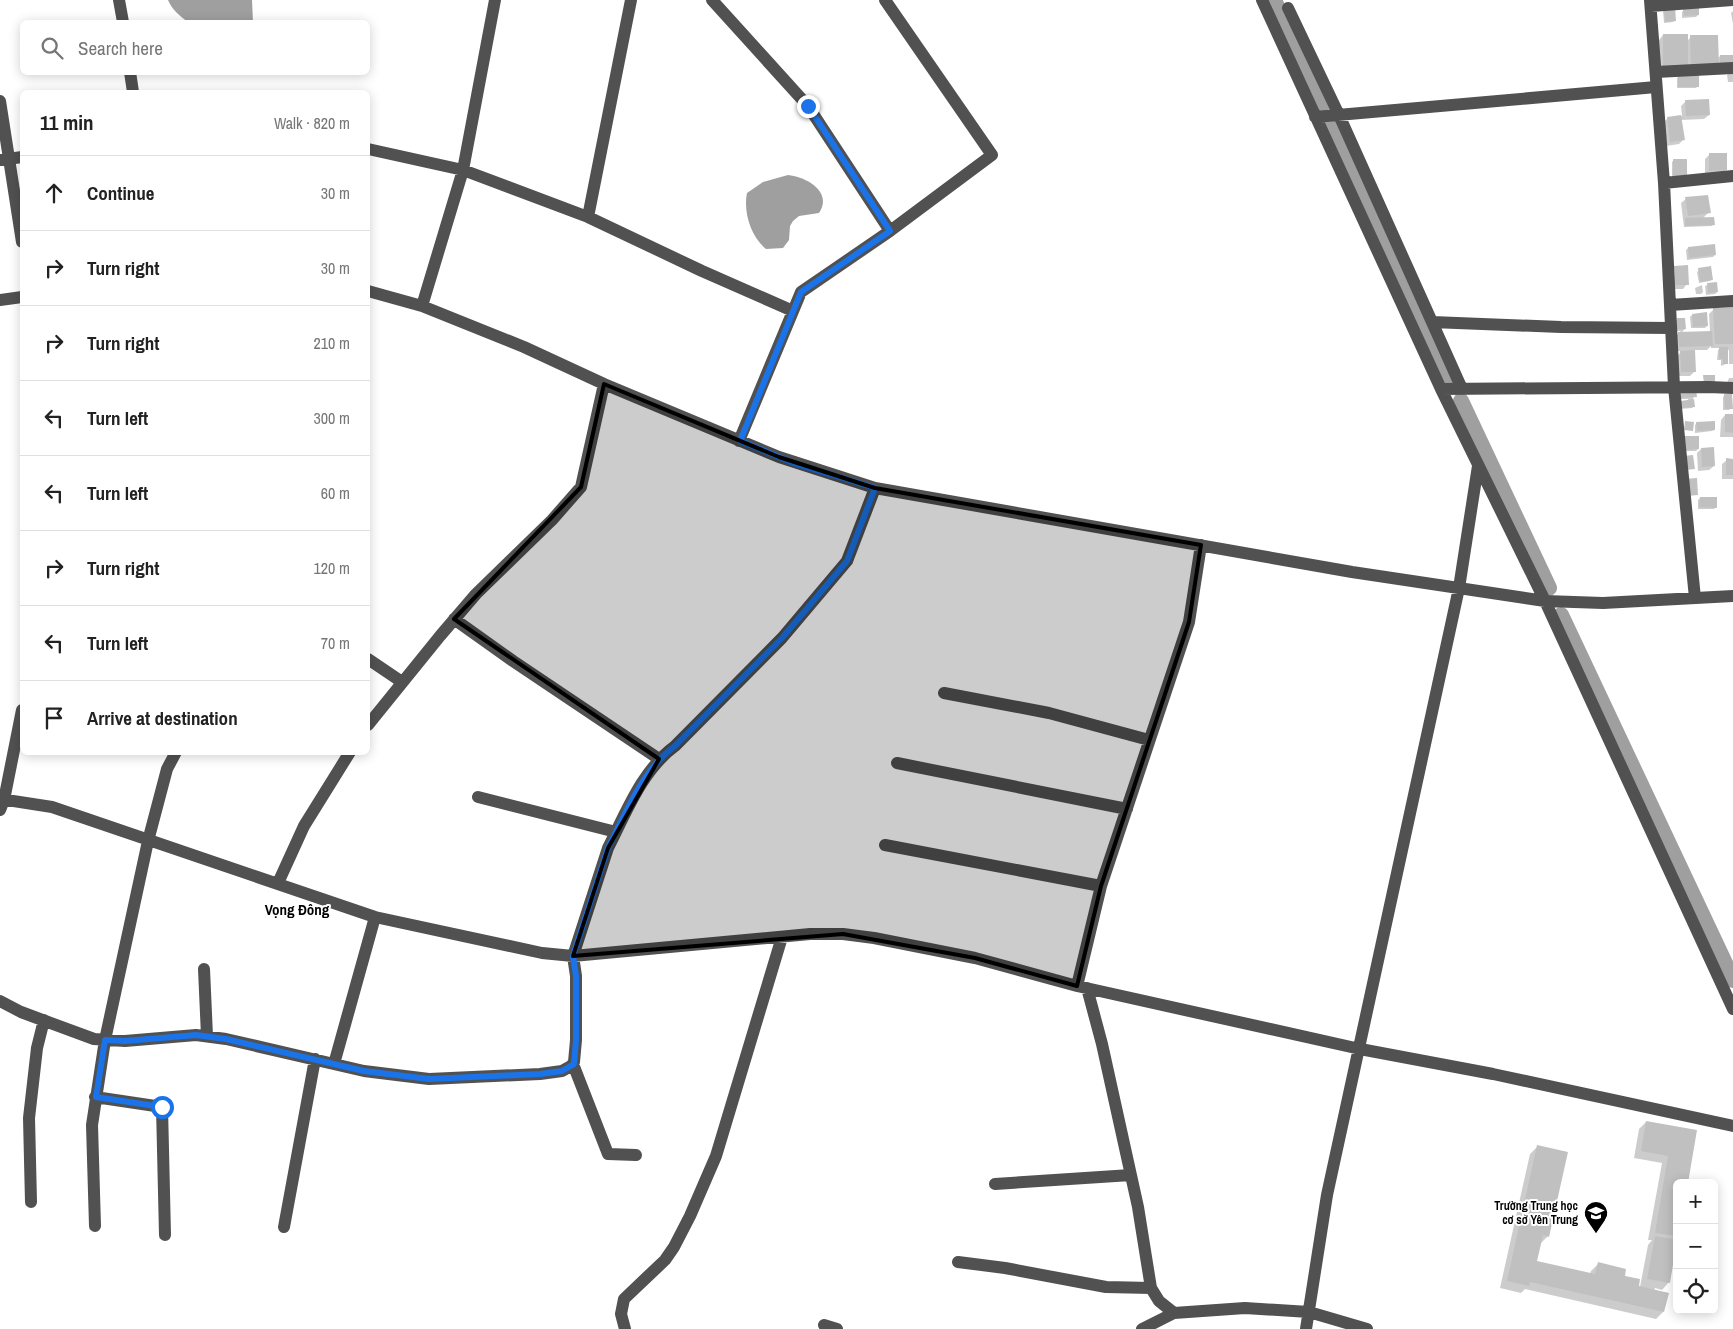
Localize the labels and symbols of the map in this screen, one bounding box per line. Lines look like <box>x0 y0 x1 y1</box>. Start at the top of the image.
route end <box>797 95 820 118</box>
district label: Vọng Đông <box>265 899 330 920</box>
route start <box>151 1096 174 1119</box>
place label: Trường Trung học cơ sở Yên Trung <box>1494 1198 1579 1228</box>
school or university icon: Trường Trung học cơ sở Yên Trung <box>1583 1200 1609 1234</box>

